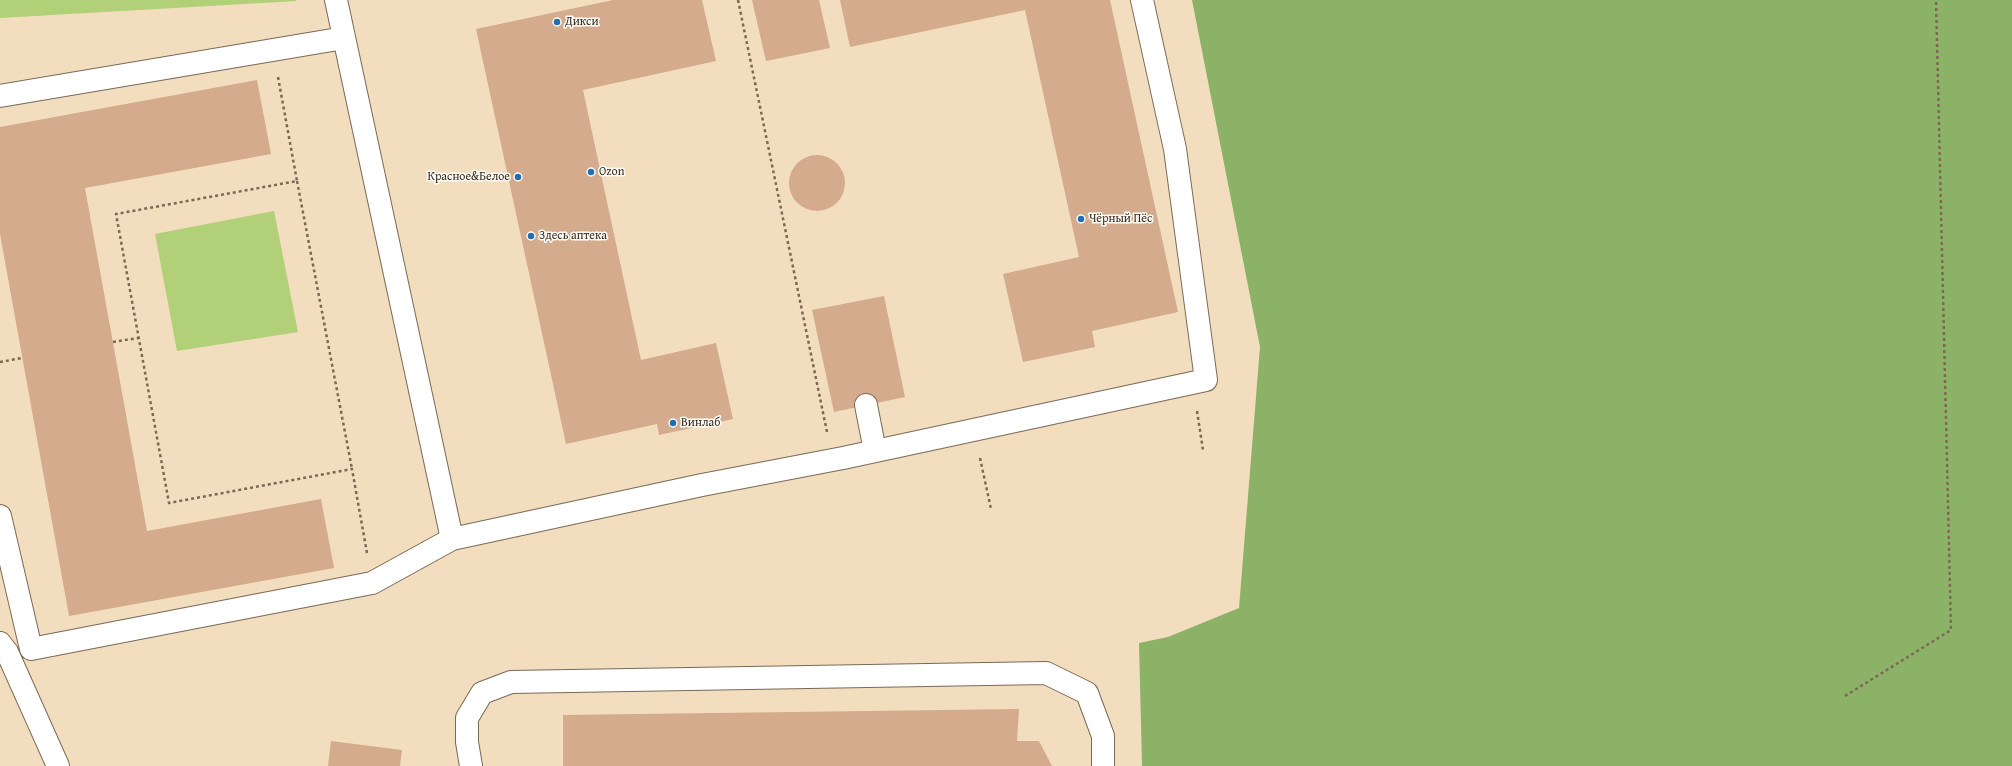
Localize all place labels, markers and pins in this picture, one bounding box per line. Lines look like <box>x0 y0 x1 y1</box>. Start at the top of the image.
place label: Дикси <box>565 15 599 29</box>
marker: Дикси <box>552 17 562 27</box>
place label: Ozon <box>599 165 624 179</box>
marker: Ozon <box>586 167 596 177</box>
place label: Красное&Белое <box>428 170 510 184</box>
marker: Красное&Белое <box>513 172 523 182</box>
place label: Чёрный Пёс <box>1089 212 1152 226</box>
marker: Чёрный Пёс <box>1076 214 1086 224</box>
place label: Здесь аптека <box>539 229 607 243</box>
marker: Здесь аптека <box>526 231 536 241</box>
place label: Винлаб <box>681 416 720 430</box>
marker: Винлаб <box>668 418 678 428</box>

